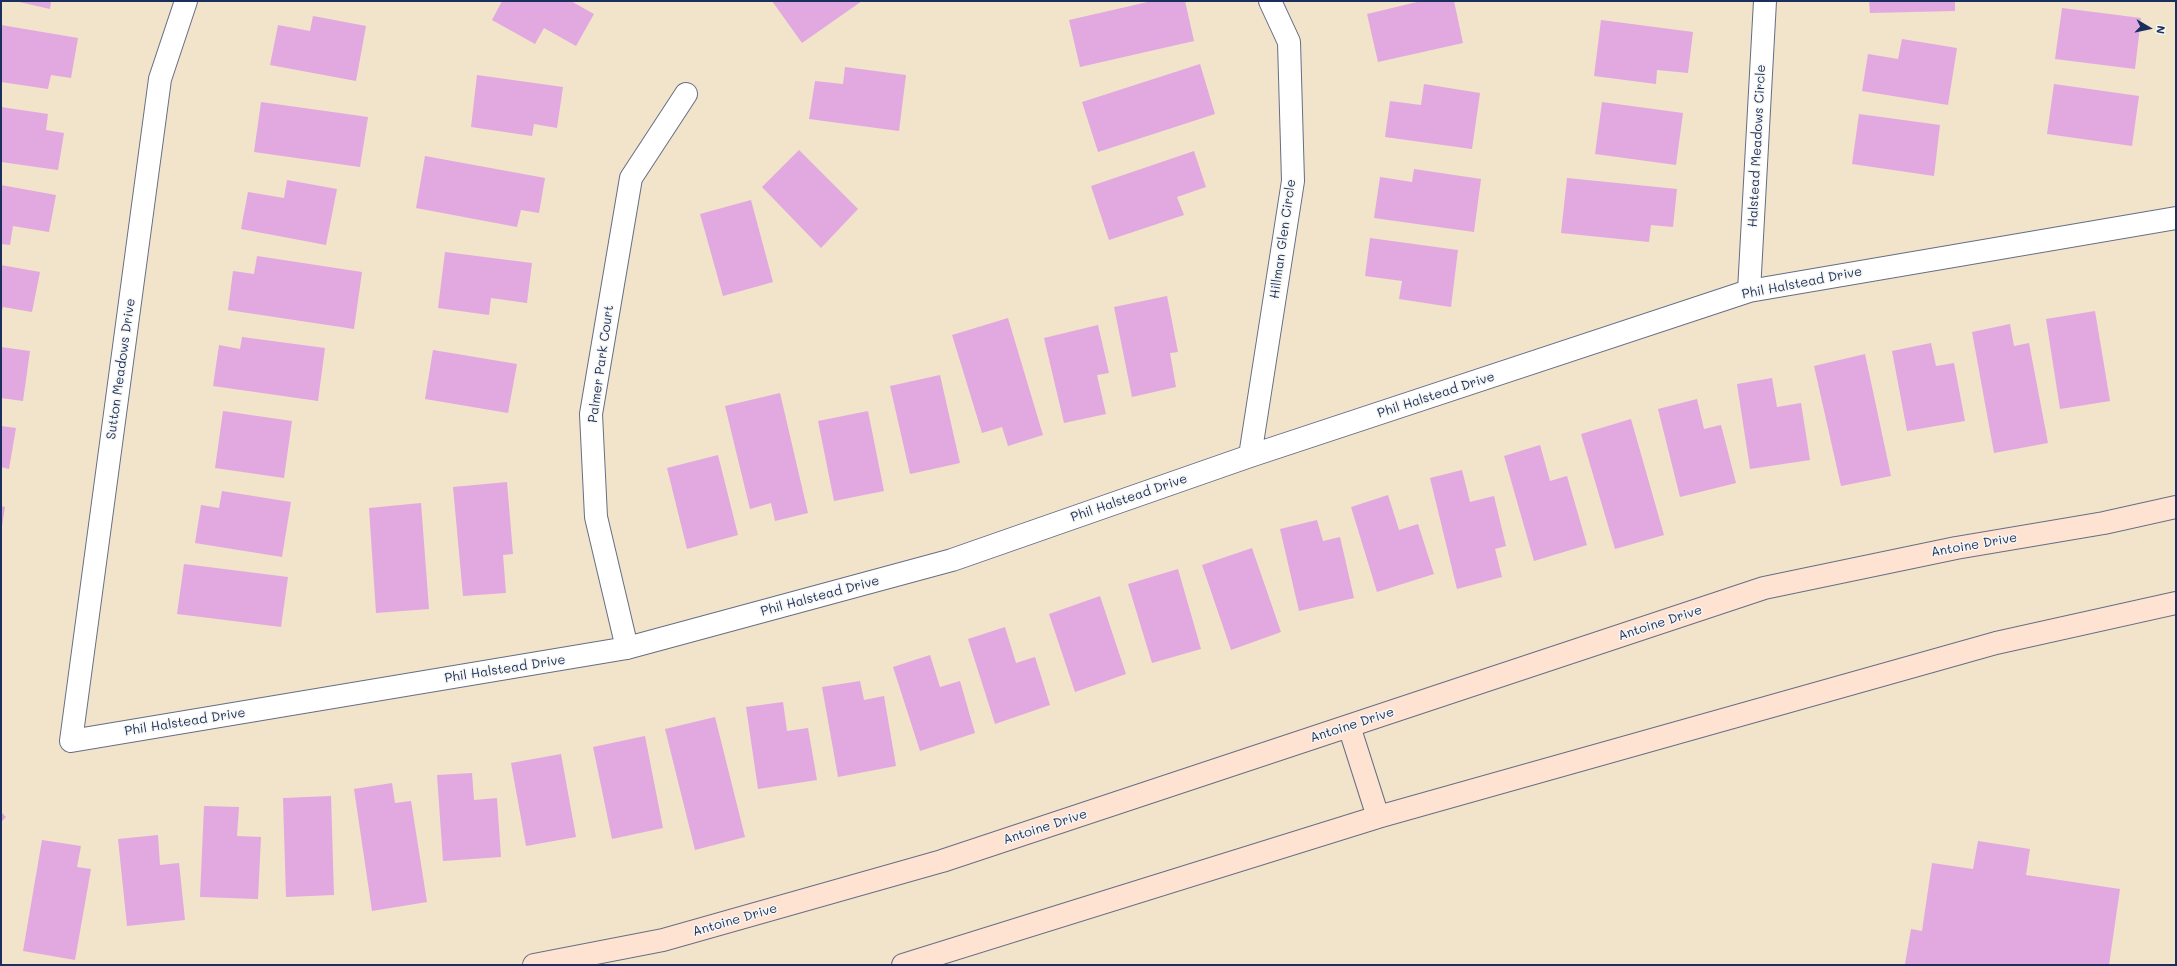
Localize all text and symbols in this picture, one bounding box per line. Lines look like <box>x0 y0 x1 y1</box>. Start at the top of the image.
north arrow <box>2129 8 2169 48</box>
text: N <box>2153 25 2169 35</box>
street label: Halstead Meadows Circle <box>1745 64 1769 228</box>
street label: Hillman Glen Circle <box>1267 178 1299 300</box>
street label: Phil Halstead Drive <box>1741 264 1863 302</box>
street label: Sutton Meadows Drive <box>103 297 139 441</box>
street label: Palmer Park Court <box>585 304 617 424</box>
street label: Phil Halstead Drive <box>1375 369 1497 421</box>
street label: Phil Halstead Drive <box>1069 471 1189 525</box>
street label: Antoine Drive <box>1930 530 2018 560</box>
street label: Phil Halstead Drive <box>759 573 881 619</box>
street label: Antoine Drive <box>1616 602 1704 644</box>
street label: Phil Halstead Drive <box>443 652 567 686</box>
street label: Antoine Drive <box>1308 704 1396 746</box>
street label: Phil Halstead Drive <box>123 705 247 739</box>
street label: Antoine Drive <box>1001 806 1089 848</box>
street label: Antoine Drive <box>691 900 779 940</box>

